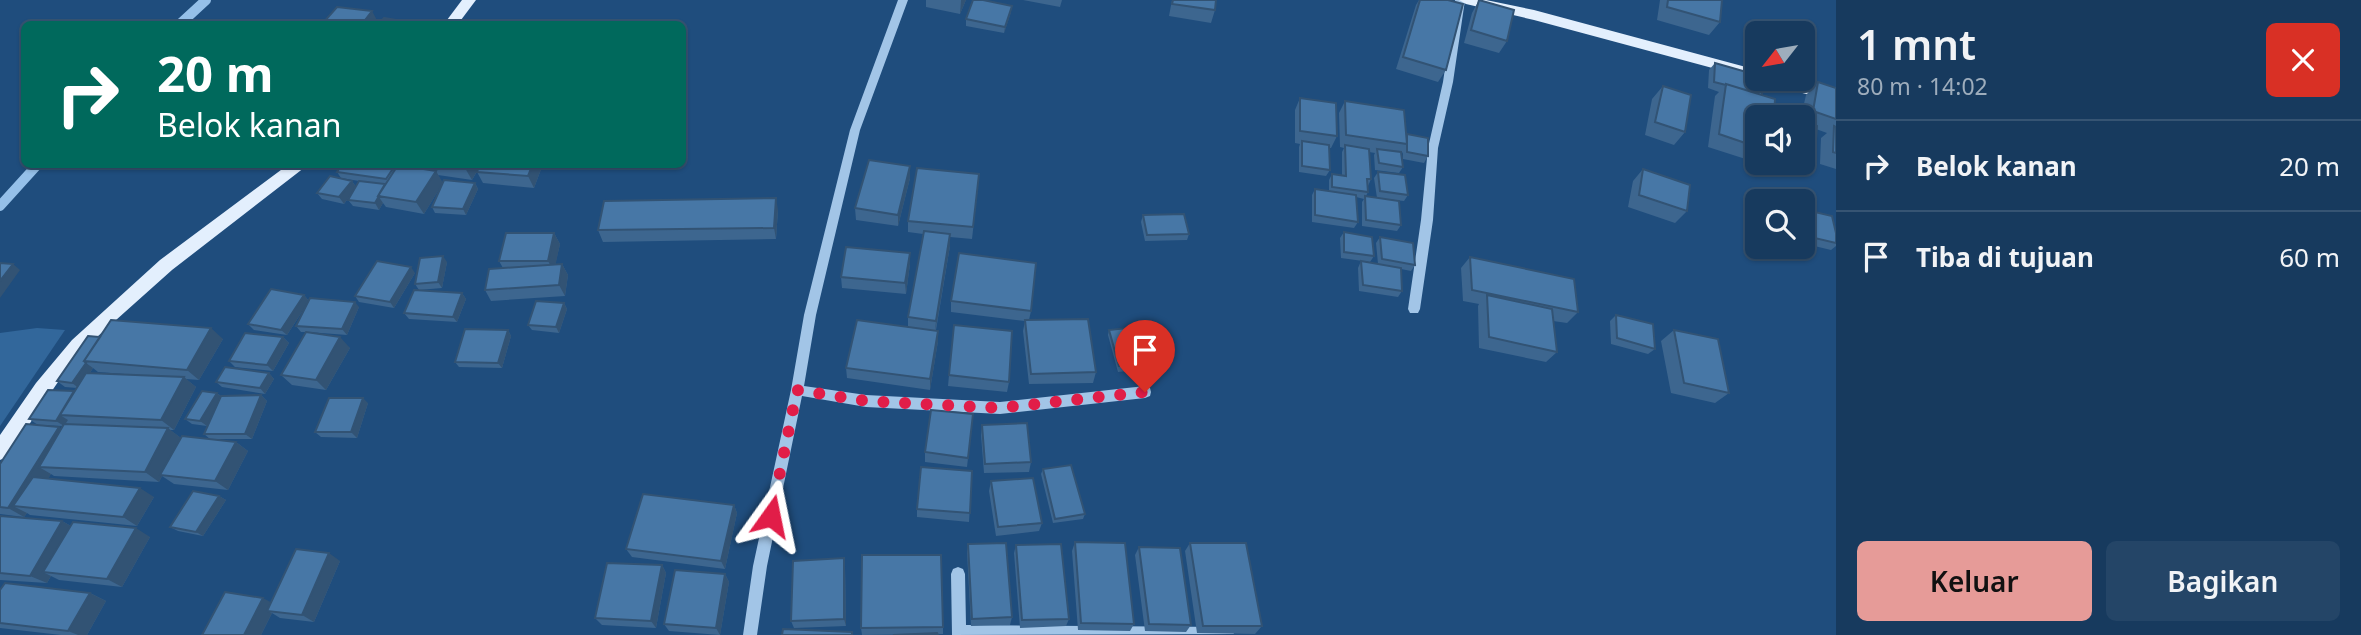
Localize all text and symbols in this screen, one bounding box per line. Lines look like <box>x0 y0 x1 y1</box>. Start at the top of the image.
text: 1 mnt <box>1857 15 1976 72</box>
north arrow <box>1745 21 1815 91</box>
map controls <box>1745 21 1815 259</box>
button: close <box>2266 23 2340 97</box>
text: 20 m <box>157 40 274 106</box>
icon: right <box>42 49 133 140</box>
text: 80 m · 14:02 <box>1857 70 1988 102</box>
text: Belok kanan <box>157 103 341 146</box>
button: sound <box>1745 105 1815 175</box>
icon: right <box>1857 147 1895 185</box>
text: Belok kanan <box>1916 148 2077 184</box>
text: 20 m <box>2279 148 2340 184</box>
button: search <box>1745 189 1815 259</box>
icon: arrive <box>1857 238 1895 276</box>
text: Tiba di tujuan <box>1916 239 2094 275</box>
text: 60 m <box>2279 239 2340 275</box>
pin <box>1115 320 1175 392</box>
icon: arrive <box>1126 331 1164 369</box>
position arrow <box>734 479 808 553</box>
button: Keluar <box>1857 541 2092 621</box>
button: Bagikan <box>2106 541 2340 621</box>

